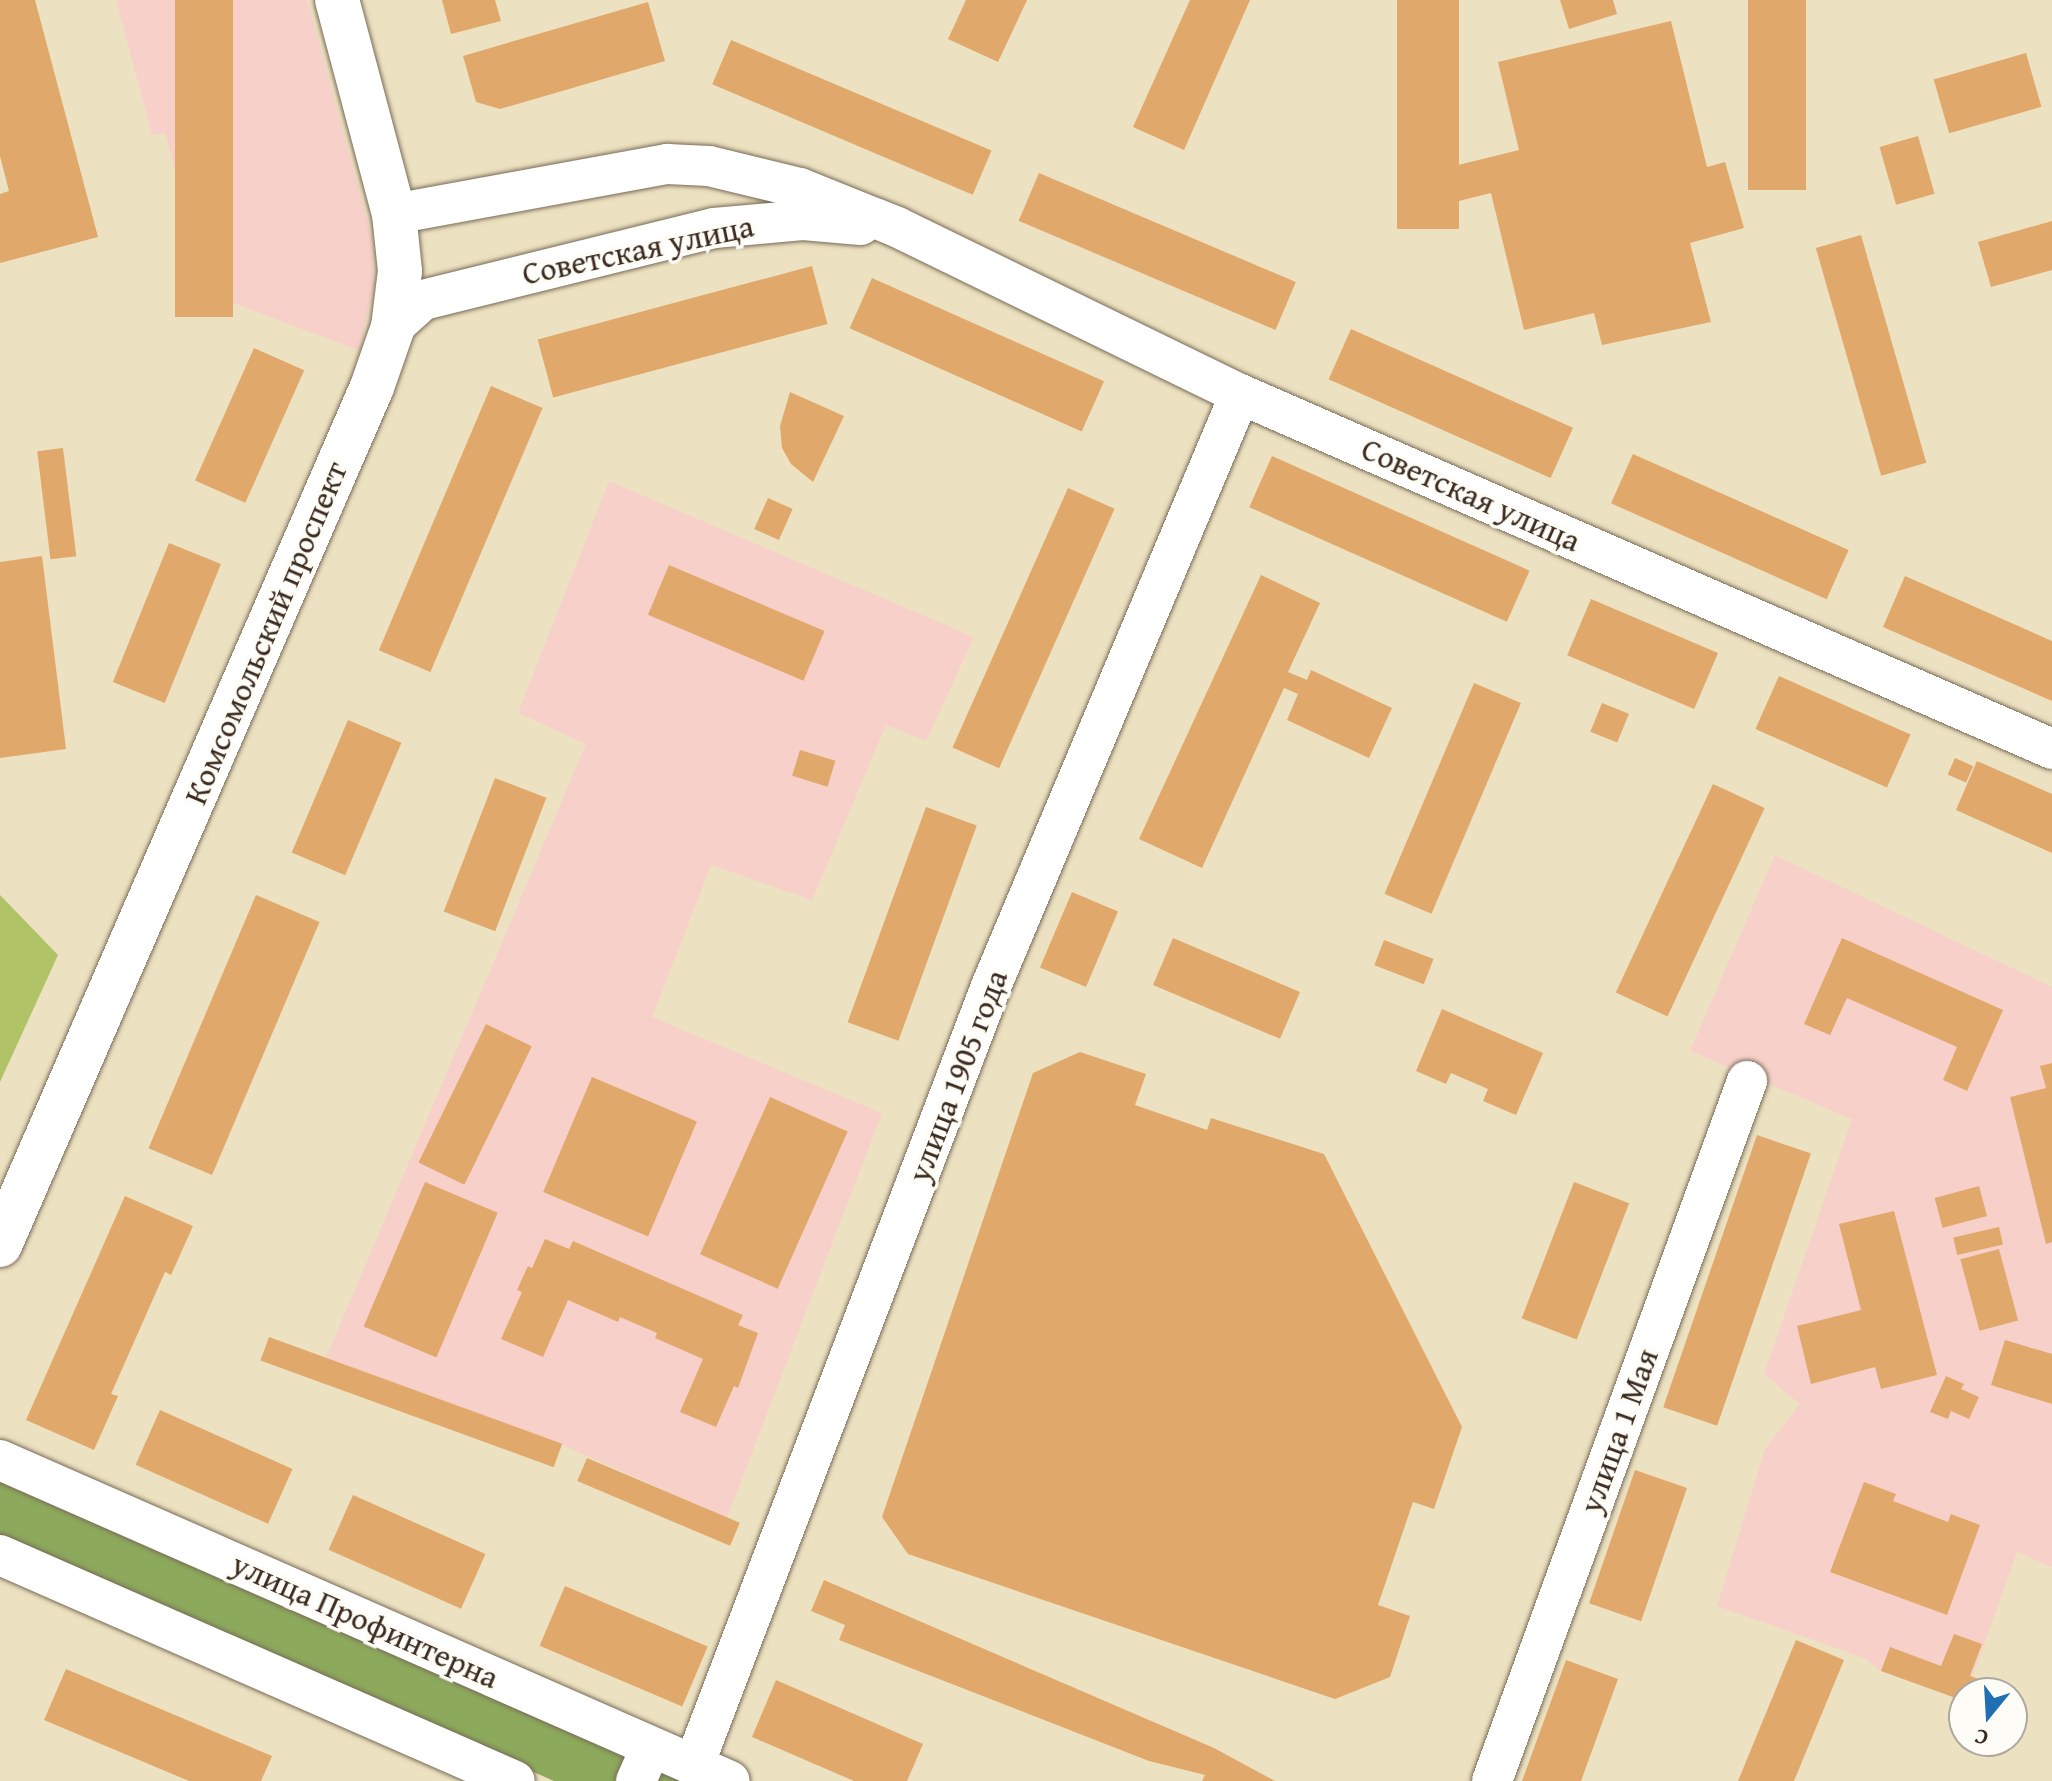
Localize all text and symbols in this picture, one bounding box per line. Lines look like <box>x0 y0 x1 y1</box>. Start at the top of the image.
street label: Советская улица <box>519 207 757 293</box>
street label: Советская улица <box>1356 430 1586 560</box>
street label: Комсомольский проспект <box>176 456 356 810</box>
street label: улица 1905 года <box>900 964 1016 1188</box>
street label: улица 1 Мая <box>1571 1343 1667 1519</box>
street label: улица Профинтерна <box>226 1545 504 1697</box>
north arrow <box>1948 1677 2028 1757</box>
text: С <box>1970 1721 1992 1755</box>

